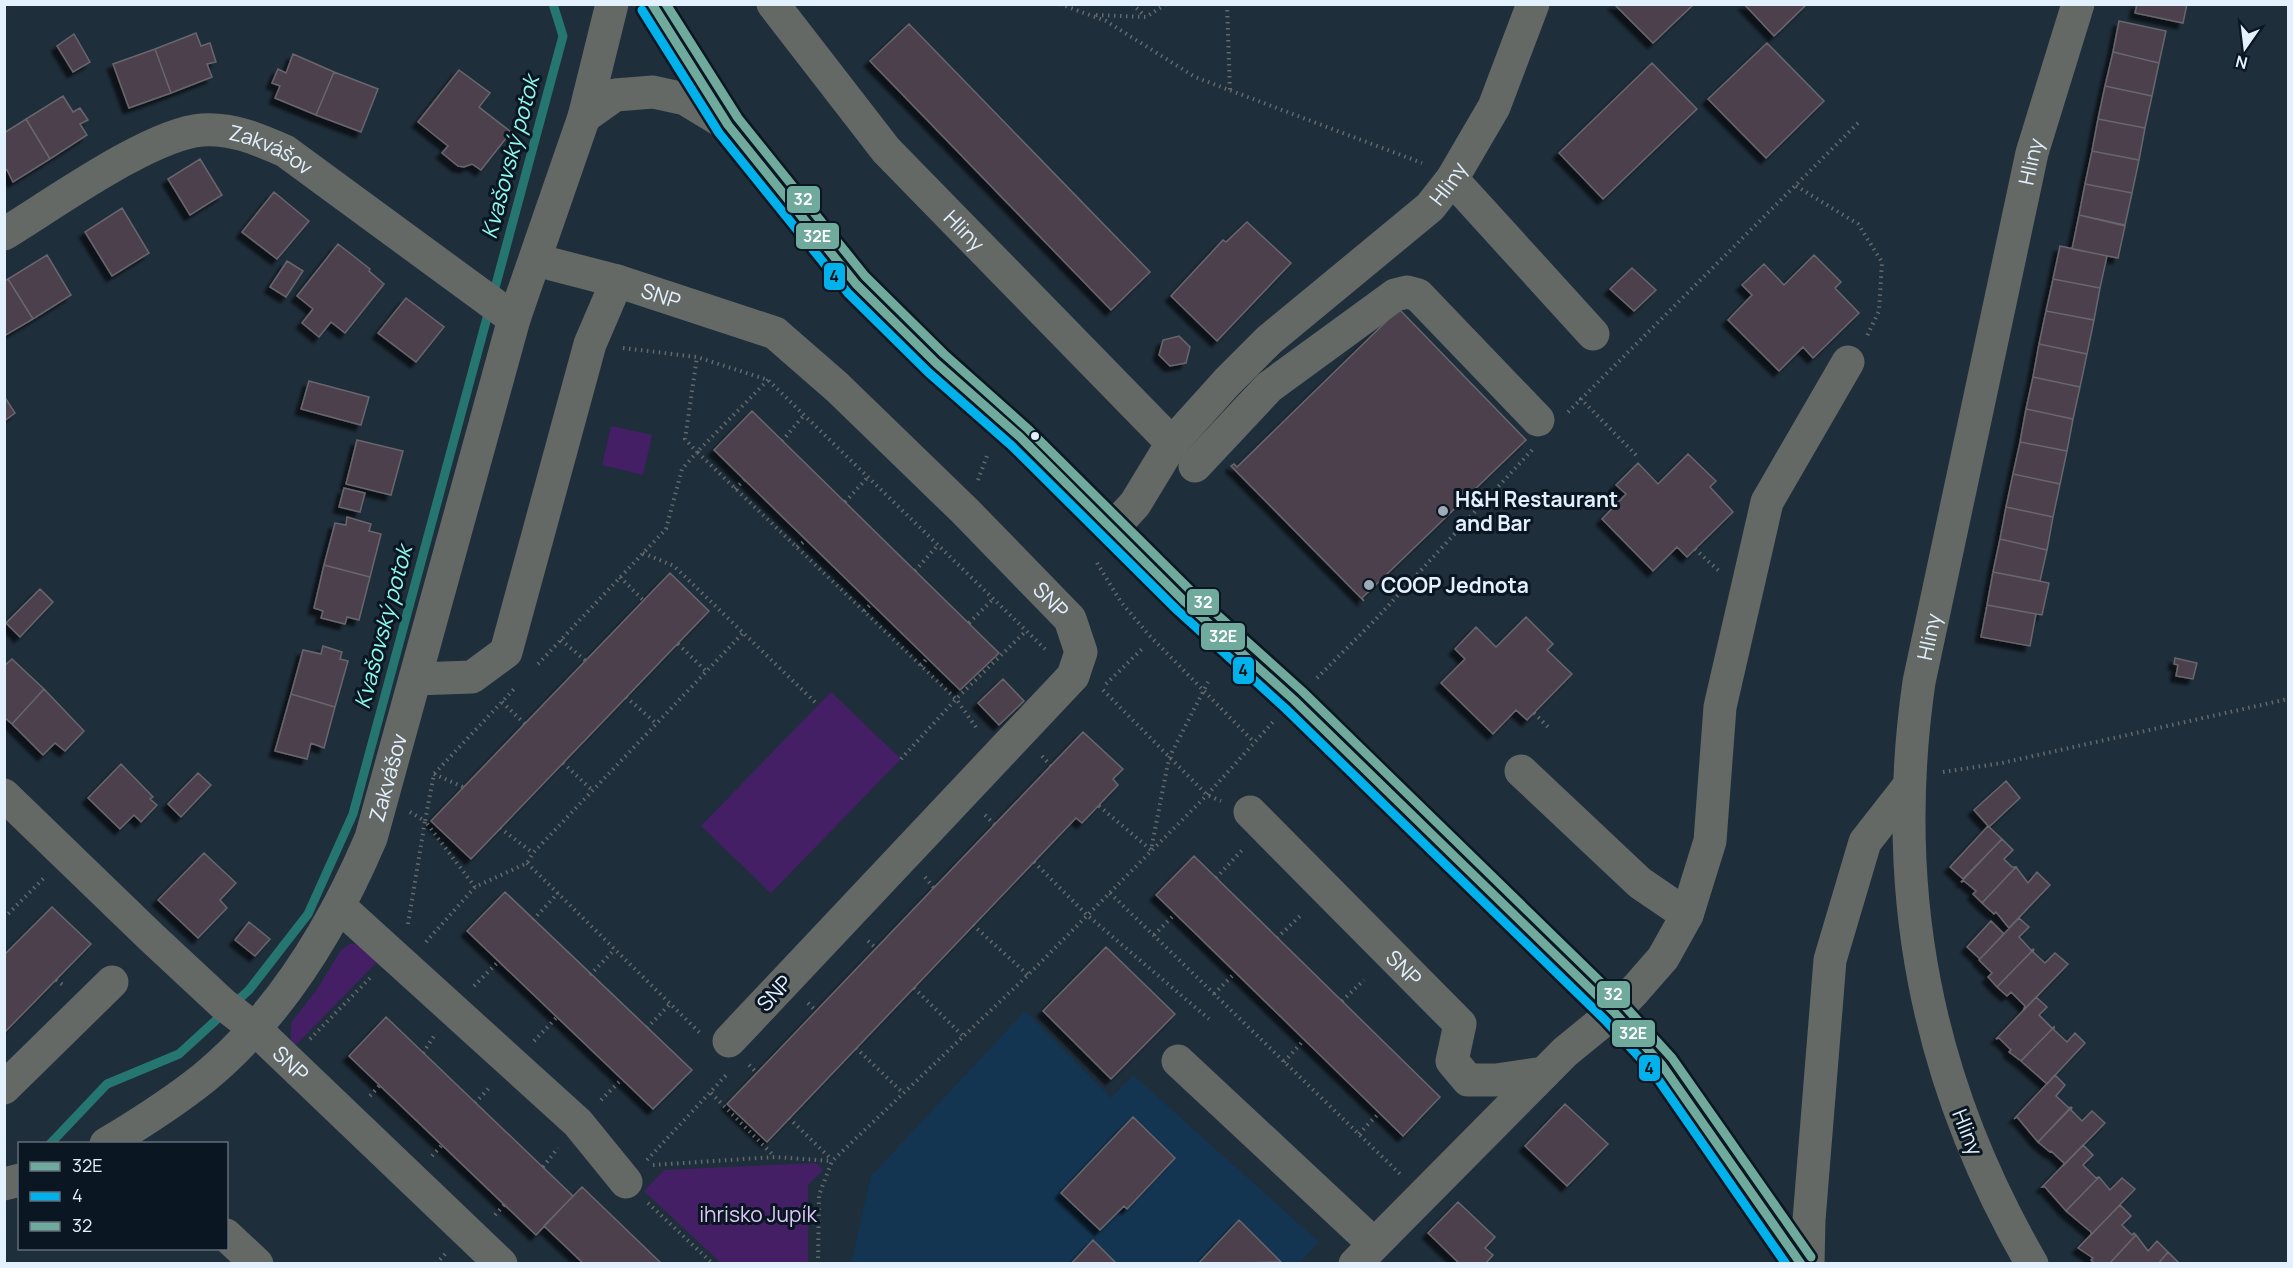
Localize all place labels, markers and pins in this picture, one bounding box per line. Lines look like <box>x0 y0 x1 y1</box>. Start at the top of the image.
unlabelled marker <box>1029 430 1041 442</box>
place label: H&H Restaurant and Bar <box>1455 485 1618 537</box>
marker: H&H Restaurant and Bar <box>1436 504 1450 518</box>
place label: COOP Jednota <box>1381 571 1529 599</box>
marker: COOP Jednota <box>1362 578 1376 592</box>

